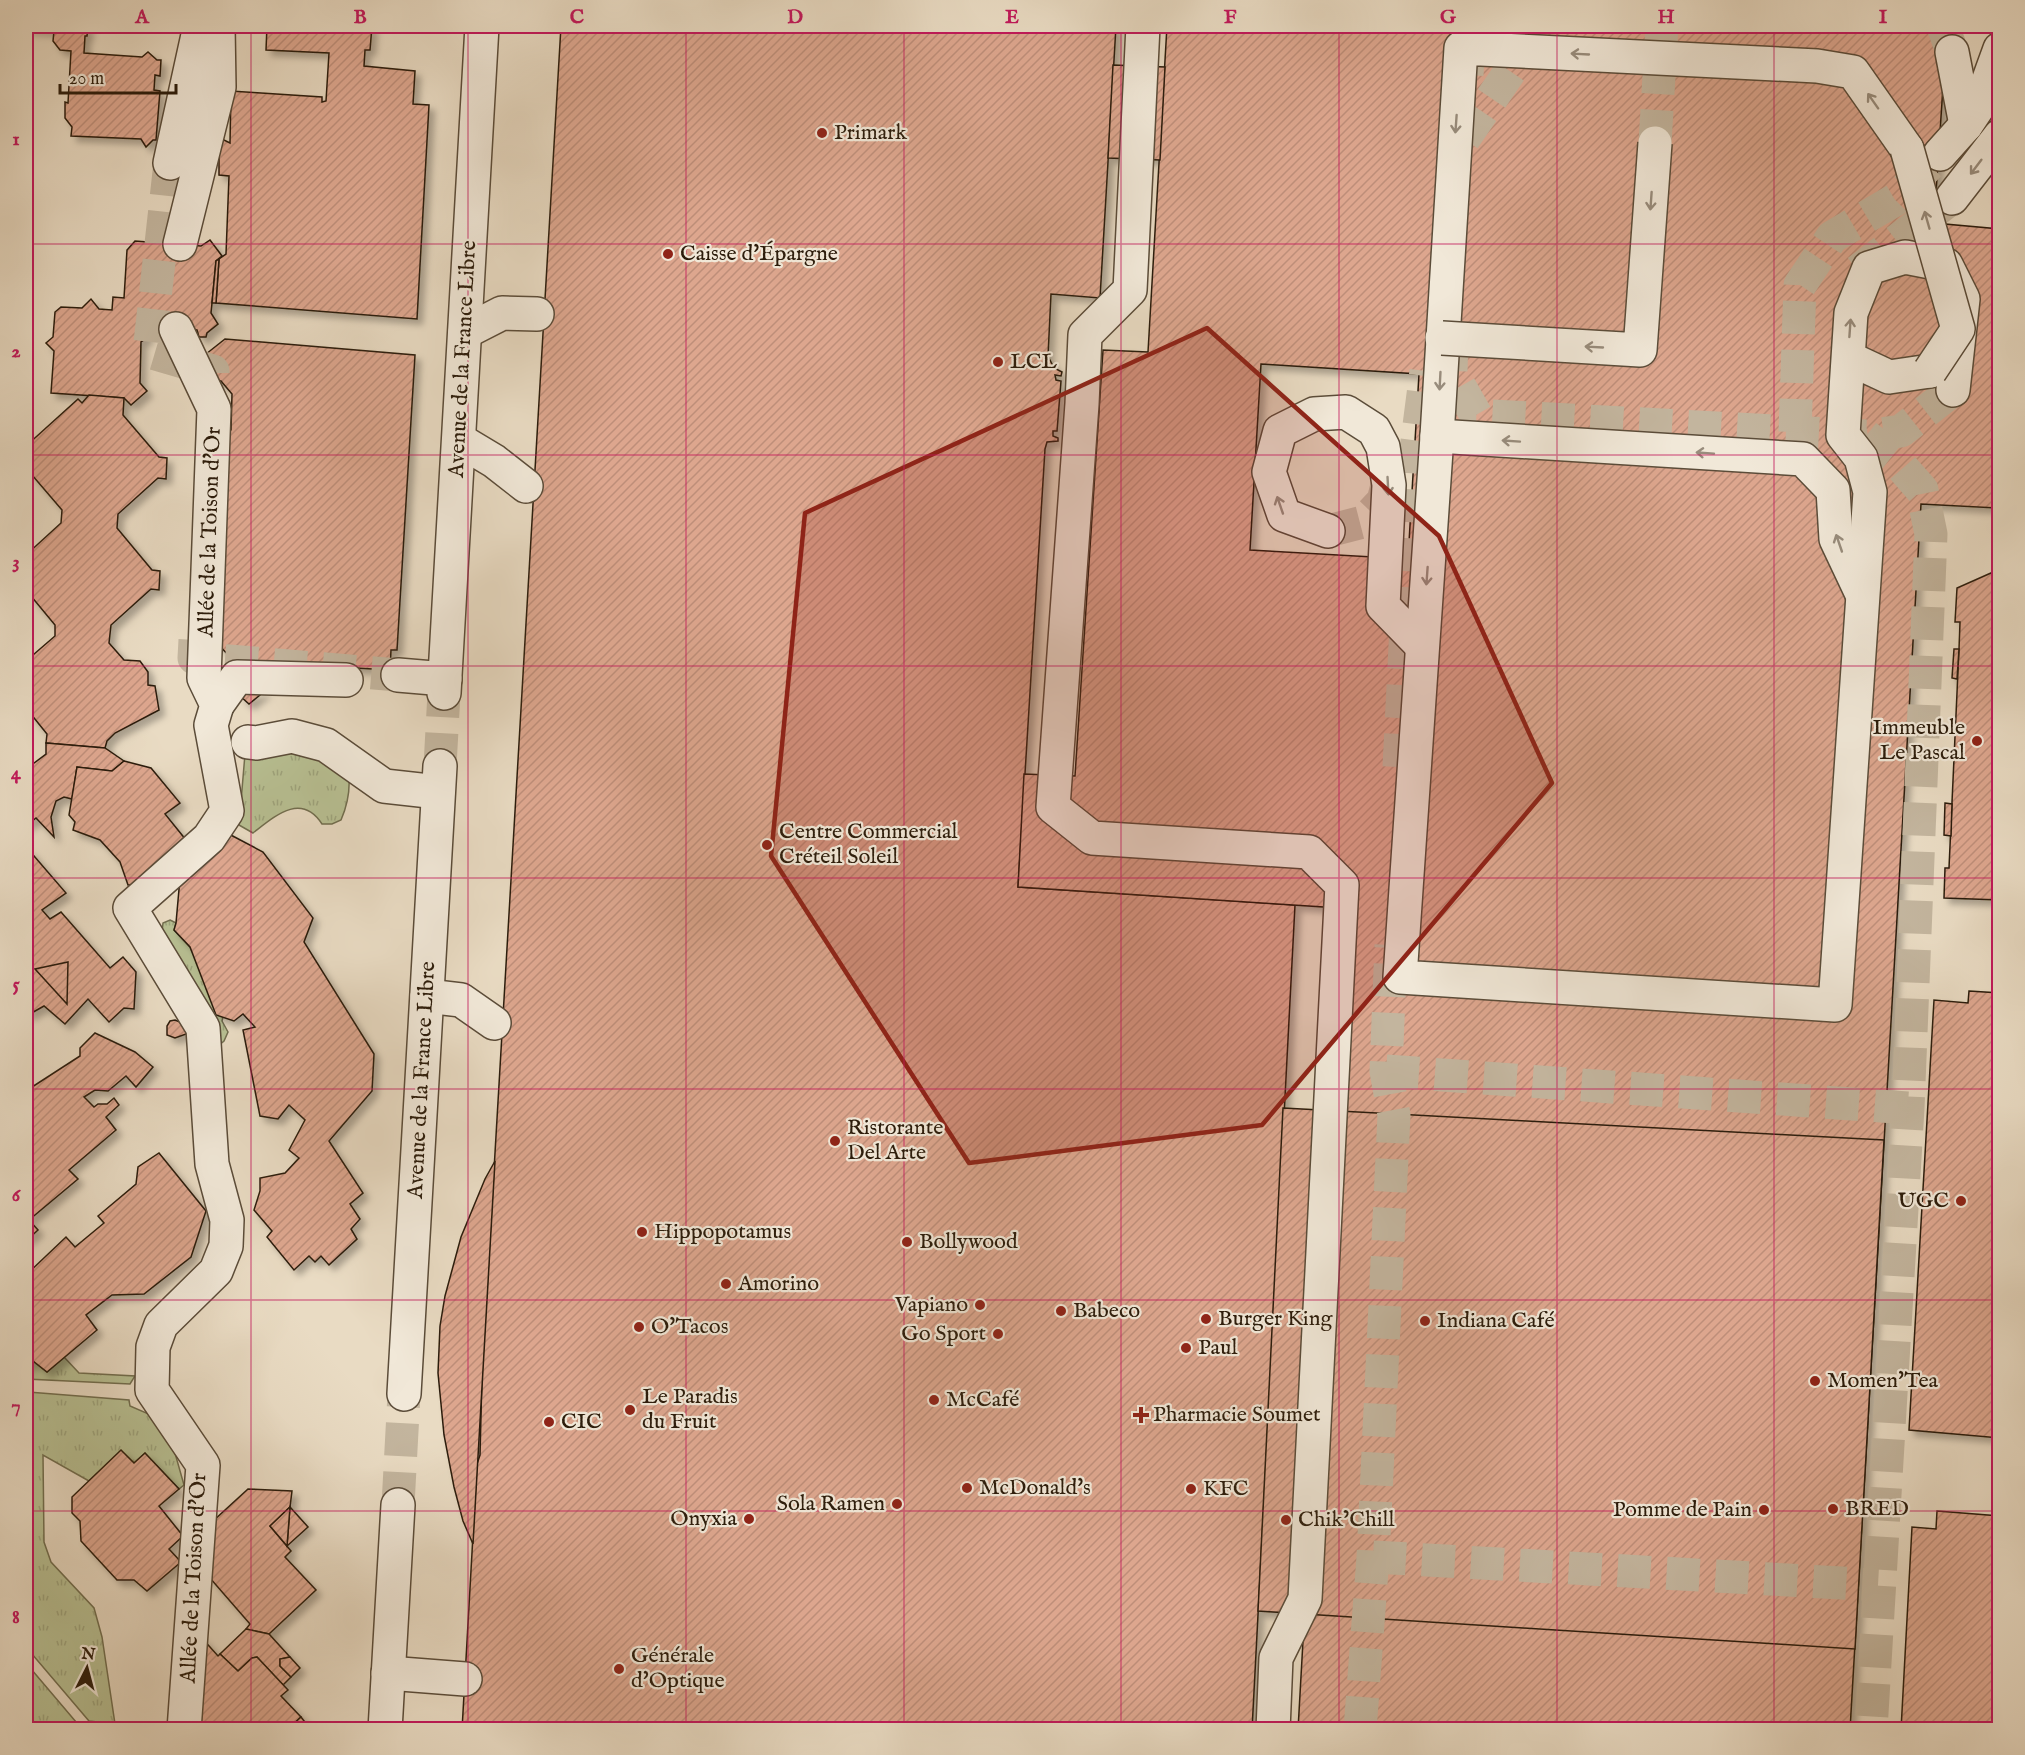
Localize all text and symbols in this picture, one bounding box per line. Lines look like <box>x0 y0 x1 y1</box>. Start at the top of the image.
text: A <box>134 5 150 30</box>
text: B <box>353 5 367 30</box>
text: C <box>570 5 584 30</box>
text: D <box>787 5 803 30</box>
text: E <box>1005 5 1019 30</box>
text: F <box>1224 5 1237 30</box>
text: G <box>1440 5 1457 30</box>
text: H <box>1657 5 1675 30</box>
text: I <box>1879 5 1888 30</box>
one-way arrow <box>1570 49 1590 60</box>
scale bar <box>60 57 176 95</box>
text: 20 m <box>69 68 104 91</box>
one-way arrow <box>1867 93 1879 109</box>
one-way arrow <box>1450 113 1461 133</box>
place label: Primark <box>834 119 907 147</box>
marker: Primark <box>815 126 829 140</box>
text: 1 <box>12 127 20 152</box>
one-way arrow <box>1969 159 1982 175</box>
one-way arrow <box>1645 191 1656 211</box>
one-way arrow <box>1921 211 1932 230</box>
street label: Avenue de la France Libre <box>443 240 483 479</box>
place label: Caisse d'Épargne <box>680 240 838 268</box>
marker: Caisse d'Épargne <box>661 247 675 261</box>
one-way arrow <box>1844 319 1855 339</box>
text: 2 <box>11 339 21 364</box>
one-way arrow <box>1585 341 1605 352</box>
place label: LCL <box>1010 348 1057 376</box>
marker: LCL <box>991 355 1005 369</box>
one-way arrow <box>1434 371 1445 391</box>
street label: Allée de la Toison d'Or <box>192 426 228 639</box>
one-way arrow <box>1501 435 1521 446</box>
one-way arrow <box>1696 447 1716 458</box>
one-way arrow <box>1383 475 1394 495</box>
one-way arrow <box>1274 496 1285 515</box>
one-way arrow <box>1832 534 1843 553</box>
text: 3 <box>12 550 20 575</box>
one-way arrow <box>1421 566 1432 585</box>
place label: Immeuble Le Pascal <box>1872 714 1965 767</box>
marker: Immeuble Le Pascal <box>1970 734 1984 748</box>
text: 4 <box>11 761 22 786</box>
place label: Centre Commercial Créteil Soleil <box>779 818 958 871</box>
marker: Centre Commercial Créteil Soleil <box>760 838 774 852</box>
street label: Avenue de la France Libre <box>402 961 442 1200</box>
text: 5 <box>12 972 20 997</box>
place label: Ristorante Del Arte <box>847 1114 943 1167</box>
marker: Ristorante Del Arte <box>828 1134 842 1148</box>
text: 6 <box>12 1183 22 1208</box>
place label: UGC <box>1897 1187 1949 1215</box>
marker: UGC <box>1954 1194 1968 1208</box>
place label: Hippopotamus <box>654 1218 791 1246</box>
marker: Hippopotamus <box>635 1225 649 1239</box>
place label: Bollywood <box>919 1228 1018 1256</box>
marker: Bollywood <box>900 1235 914 1249</box>
place label: Amorino <box>737 1270 819 1298</box>
marker: Amorino <box>719 1277 733 1291</box>
place label: Vapiano <box>894 1291 968 1319</box>
place label: Babeco <box>1073 1297 1140 1325</box>
marker: Vapiano <box>973 1298 987 1312</box>
marker: Babeco <box>1054 1304 1068 1318</box>
place label: Burger King <box>1218 1305 1333 1333</box>
place label: Indiana Café <box>1437 1307 1555 1335</box>
marker: Burger King <box>1199 1312 1213 1326</box>
place label: O'Tacos <box>651 1313 728 1341</box>
marker: Indiana Café <box>1418 1314 1432 1328</box>
marker: O'Tacos <box>632 1320 646 1334</box>
place label: Go Sport <box>901 1320 986 1348</box>
marker: Go Sport <box>991 1327 1005 1341</box>
place label: Paul <box>1198 1334 1238 1362</box>
marker: Paul <box>1179 1341 1193 1355</box>
place label: Momen'Tea <box>1827 1367 1939 1395</box>
marker: Momen'Tea <box>1808 1374 1822 1388</box>
place label: Le Paradis du Fruit <box>642 1383 738 1436</box>
place label: McCafé <box>946 1386 1019 1414</box>
marker: McCafé <box>927 1393 941 1407</box>
text: 7 <box>11 1394 21 1419</box>
place label: Pharmacie Soumet <box>1153 1401 1321 1429</box>
marker: Le Paradis du Fruit <box>623 1403 637 1417</box>
place label: CIC <box>561 1408 602 1436</box>
marker: Pharmacie Soumet <box>1134 1408 1148 1422</box>
marker: CIC <box>542 1415 556 1429</box>
street label: Allée de la Toison d'Or <box>174 1472 213 1685</box>
place label: McDonald's <box>979 1474 1091 1502</box>
place label: KFC <box>1203 1475 1249 1503</box>
marker: McDonald's <box>960 1481 974 1495</box>
marker: KFC <box>1184 1482 1198 1496</box>
place label: Sola Ramen <box>777 1490 885 1518</box>
place label: BRED <box>1845 1495 1909 1523</box>
place label: Pomme de Pain <box>1613 1496 1752 1524</box>
marker: Sola Ramen <box>890 1497 904 1511</box>
marker: BRED <box>1826 1502 1840 1516</box>
marker: Pomme de Pain <box>1757 1503 1771 1517</box>
place label: Onyxia <box>670 1505 737 1533</box>
place label: Chik’Chill <box>1298 1506 1395 1534</box>
marker: Onyxia <box>742 1512 756 1526</box>
marker: Chik’Chill <box>1279 1513 1293 1527</box>
text: 8 <box>12 1605 20 1630</box>
north arrow <box>57 1638 117 1698</box>
place label: Générale d'Optique <box>631 1642 725 1695</box>
text: N <box>79 1644 96 1666</box>
marker: Générale d'Optique <box>612 1662 626 1676</box>

